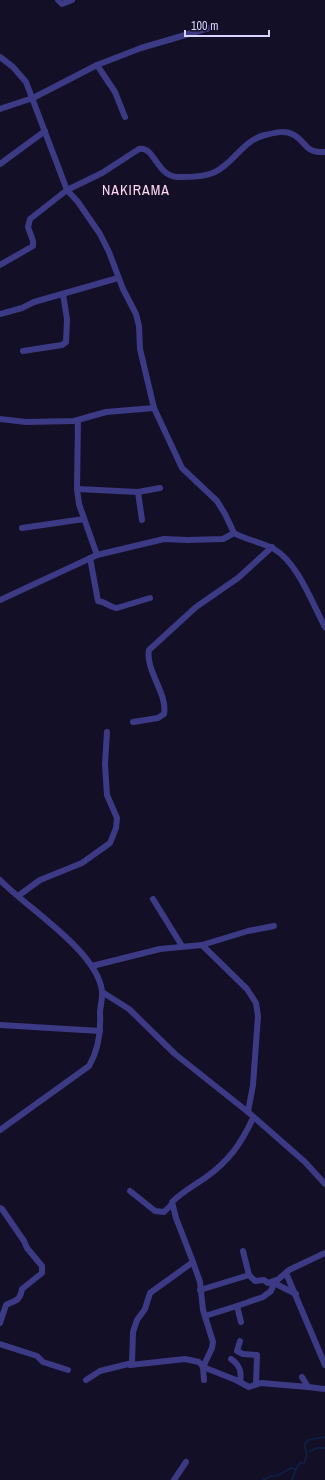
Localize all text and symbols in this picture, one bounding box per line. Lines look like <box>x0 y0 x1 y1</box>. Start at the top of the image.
scale bar <box>185 12 269 38</box>
text: 100 m <box>191 18 218 34</box>
district label: NAKIRAMA <box>102 181 170 199</box>

